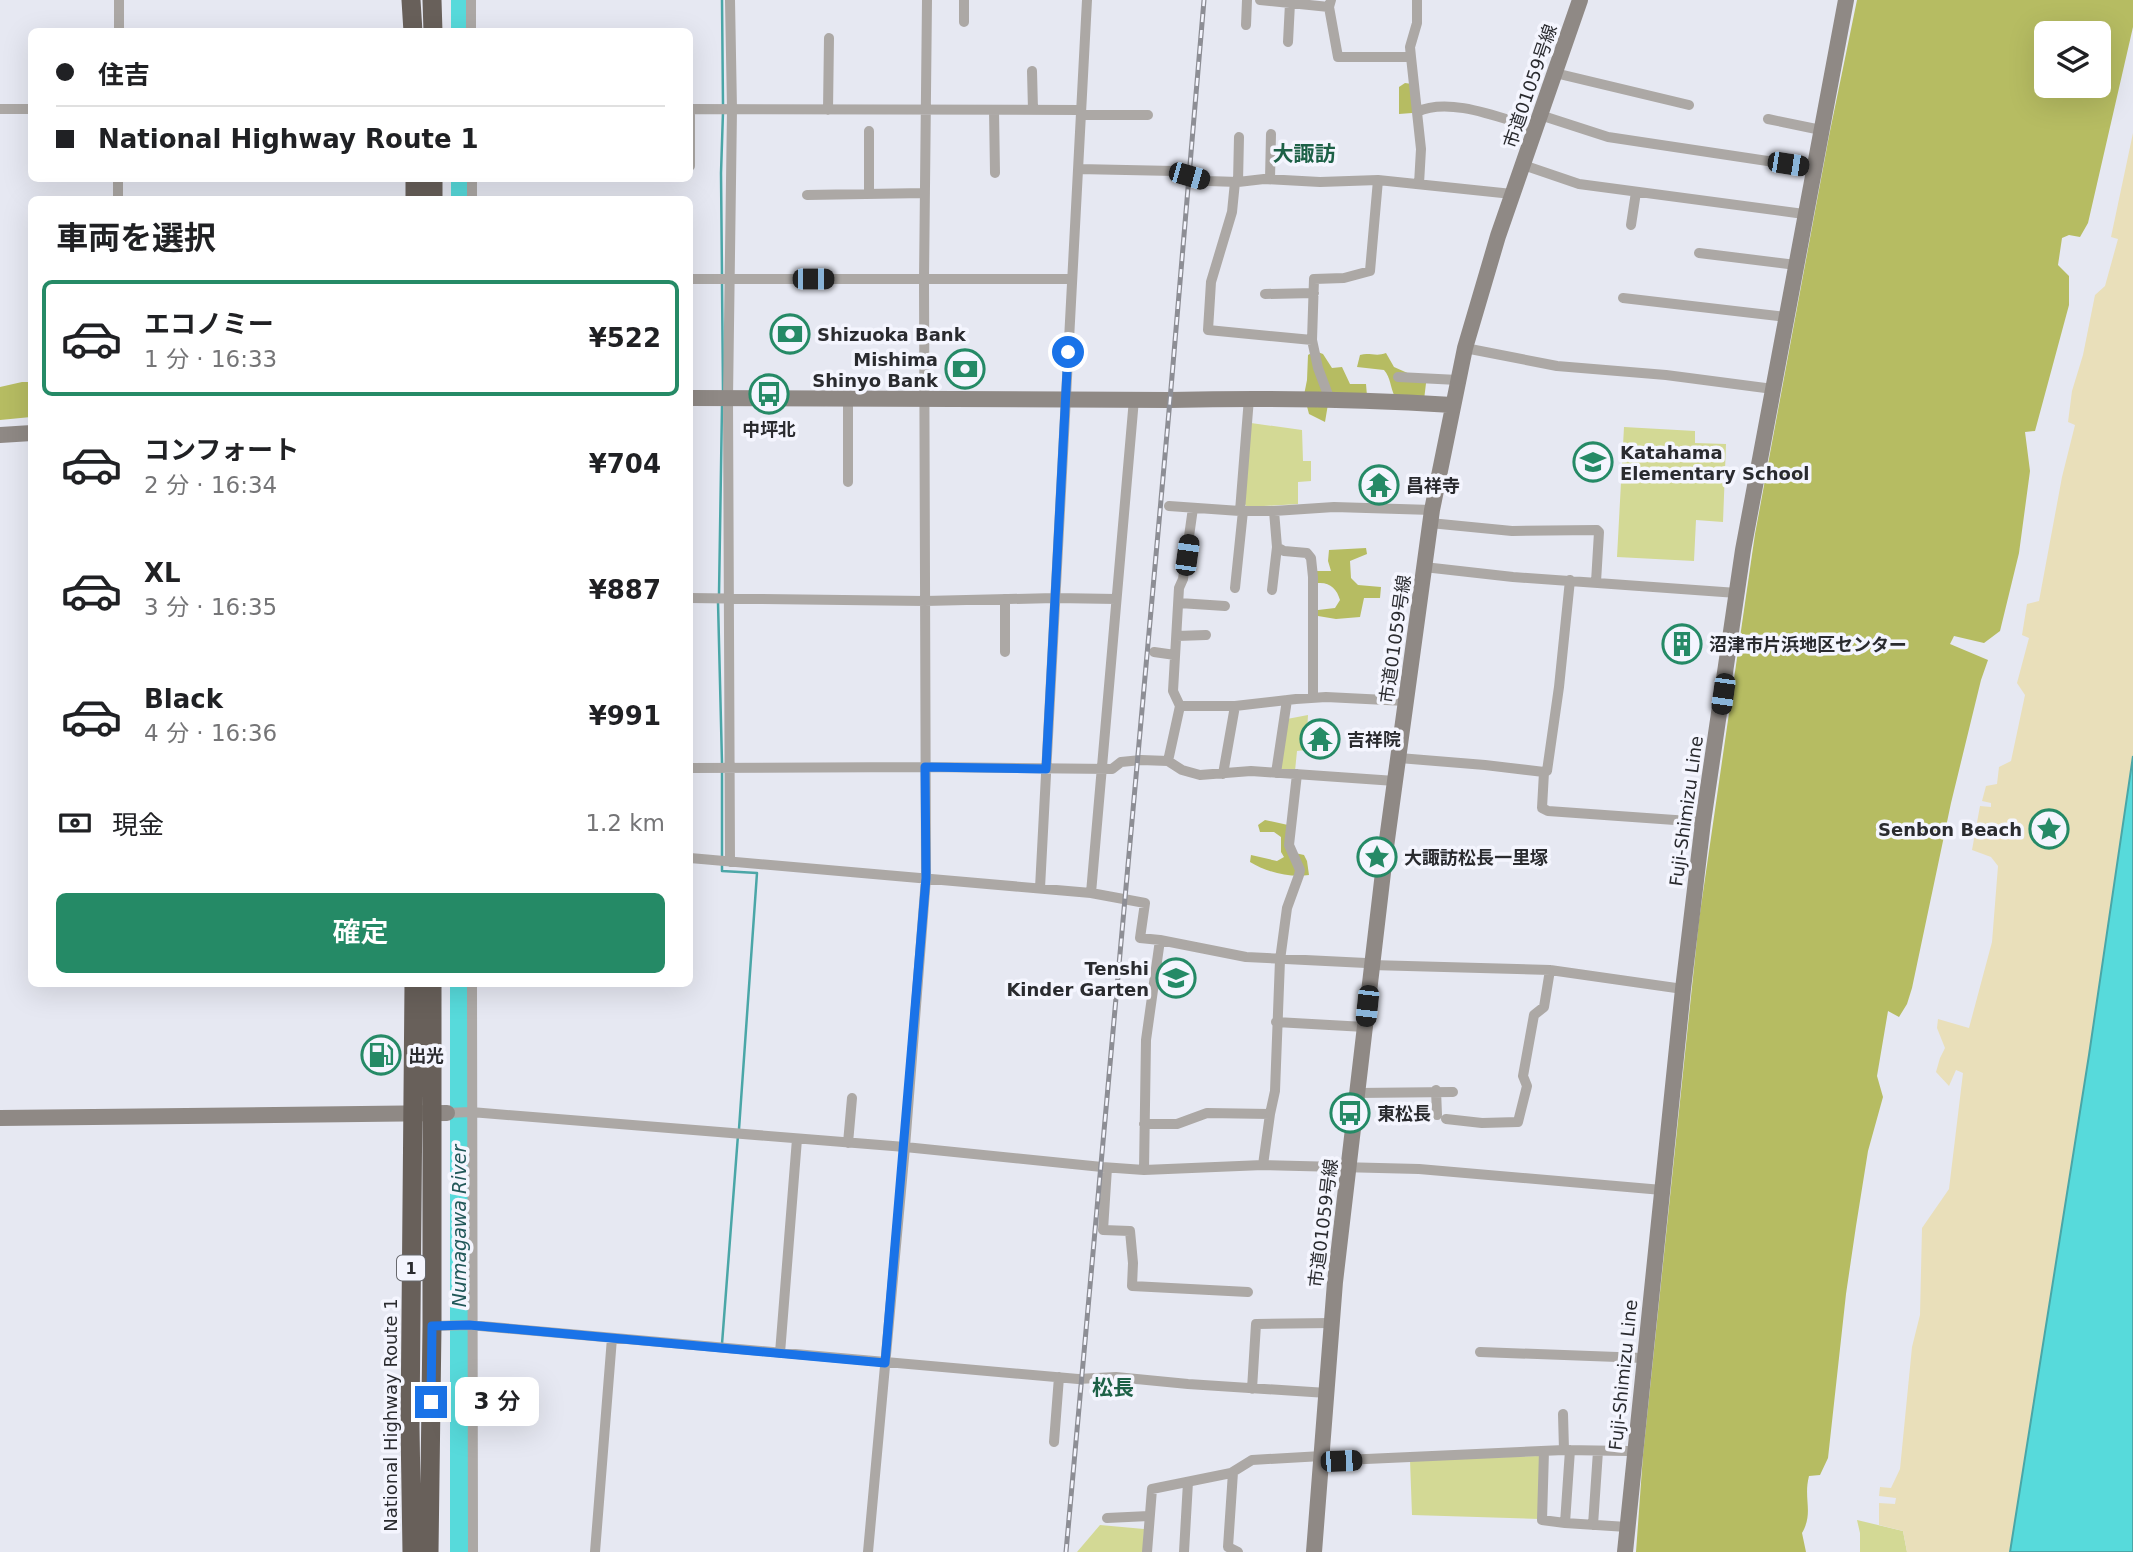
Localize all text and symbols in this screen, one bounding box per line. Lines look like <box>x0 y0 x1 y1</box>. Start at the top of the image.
street label: 市道01059号線 <box>1499 21 1561 151</box>
map controls <box>2034 21 2111 98</box>
button: layers <box>2034 21 2111 98</box>
text: 住吉 <box>98 60 150 90</box>
text: National Highway Route 1 <box>98 124 479 154</box>
district label: 大諏訪 <box>1273 142 1336 166</box>
car <box>1766 150 1811 178</box>
car <box>1166 160 1213 192</box>
text: 車両を選択 <box>56 219 216 257</box>
car <box>793 269 835 290</box>
icon: car <box>60 307 123 370</box>
text: エコノミー <box>144 309 274 339</box>
bank icon: Shizuoka Bank <box>769 313 811 355</box>
text: ¥522 <box>589 323 661 353</box>
place label: Shizuoka Bank <box>817 324 967 345</box>
route start <box>1052 336 1084 368</box>
text: 1 分 · 16:33 <box>144 346 277 372</box>
bank icon: Mishima Shinyo Bank <box>944 348 986 390</box>
place label: Mishima Shinyo Bank <box>812 349 939 391</box>
bus stop icon: 中坪北 <box>748 373 790 415</box>
place label: 中坪北 <box>742 419 796 440</box>
icon: car <box>60 433 123 496</box>
text: コンフォート <box>144 435 299 465</box>
school or university icon: Katahama Elementary School <box>1572 441 1614 483</box>
place label: Katahama Elementary School <box>1620 442 1809 484</box>
text: ¥704 <box>589 449 661 479</box>
temple icon: 昌祥寺 <box>1358 464 1400 506</box>
text: 2 分 · 16:34 <box>144 472 277 498</box>
place label: 昌祥寺 <box>1406 475 1460 496</box>
car <box>1174 533 1201 577</box>
text: XL <box>144 558 181 588</box>
icon: car <box>60 559 123 622</box>
street label: 市道01059号線 <box>1376 574 1414 704</box>
text: ¥887 <box>589 575 661 605</box>
text: 3 分 · 16:35 <box>144 594 277 620</box>
building icon: 沼津市片浜地区センター <box>1661 623 1703 665</box>
place label: 沼津市片浜地区センター <box>1709 634 1907 655</box>
car <box>1710 672 1737 716</box>
text: Black <box>144 684 223 714</box>
icon: car <box>60 685 123 748</box>
text: ¥991 <box>589 701 661 731</box>
temple icon: 吉祥院 <box>1299 718 1341 760</box>
text: 4 分 · 16:36 <box>144 720 277 746</box>
place label: 吉祥院 <box>1347 729 1401 750</box>
street label: Fuji-Shimizu Line <box>1665 734 1707 888</box>
icon: cash <box>56 804 94 842</box>
place icon: Senbon Beach <box>2028 808 2070 850</box>
text: 現金 <box>112 810 164 840</box>
text: 1.2 km <box>585 810 665 836</box>
place label: Senbon Beach <box>1878 819 2022 840</box>
place icon: 大諏訪松長一里塚 <box>1356 836 1398 878</box>
place label: 大諏訪松長一里塚 <box>1404 847 1548 868</box>
button: 確定 <box>56 893 665 973</box>
school or university icon: Tenshi Kinder Garten <box>1155 957 1197 999</box>
place label: Tenshi Kinder Garten <box>1006 958 1149 1000</box>
car <box>1355 984 1380 1028</box>
fuel station icon: 出光 <box>360 1034 402 1076</box>
place label: 出光 <box>408 1045 444 1066</box>
bus stop icon: 東松長 <box>1329 1092 1371 1134</box>
place label: 東松長 <box>1377 1103 1431 1124</box>
water label: Numagawa River <box>448 1144 470 1307</box>
street label: 市道01059号線 <box>1305 1158 1341 1288</box>
road number: 1 <box>397 1256 425 1280</box>
street label: National Highway Route 1 <box>380 1298 401 1532</box>
street label: Fuji-Shimizu Line <box>1605 1298 1641 1452</box>
district label: 松長 <box>1092 1376 1134 1400</box>
callout: 3 分 <box>456 1378 540 1426</box>
route end <box>415 1386 447 1418</box>
text: 3 分 <box>473 1388 521 1414</box>
car <box>1320 1450 1363 1472</box>

